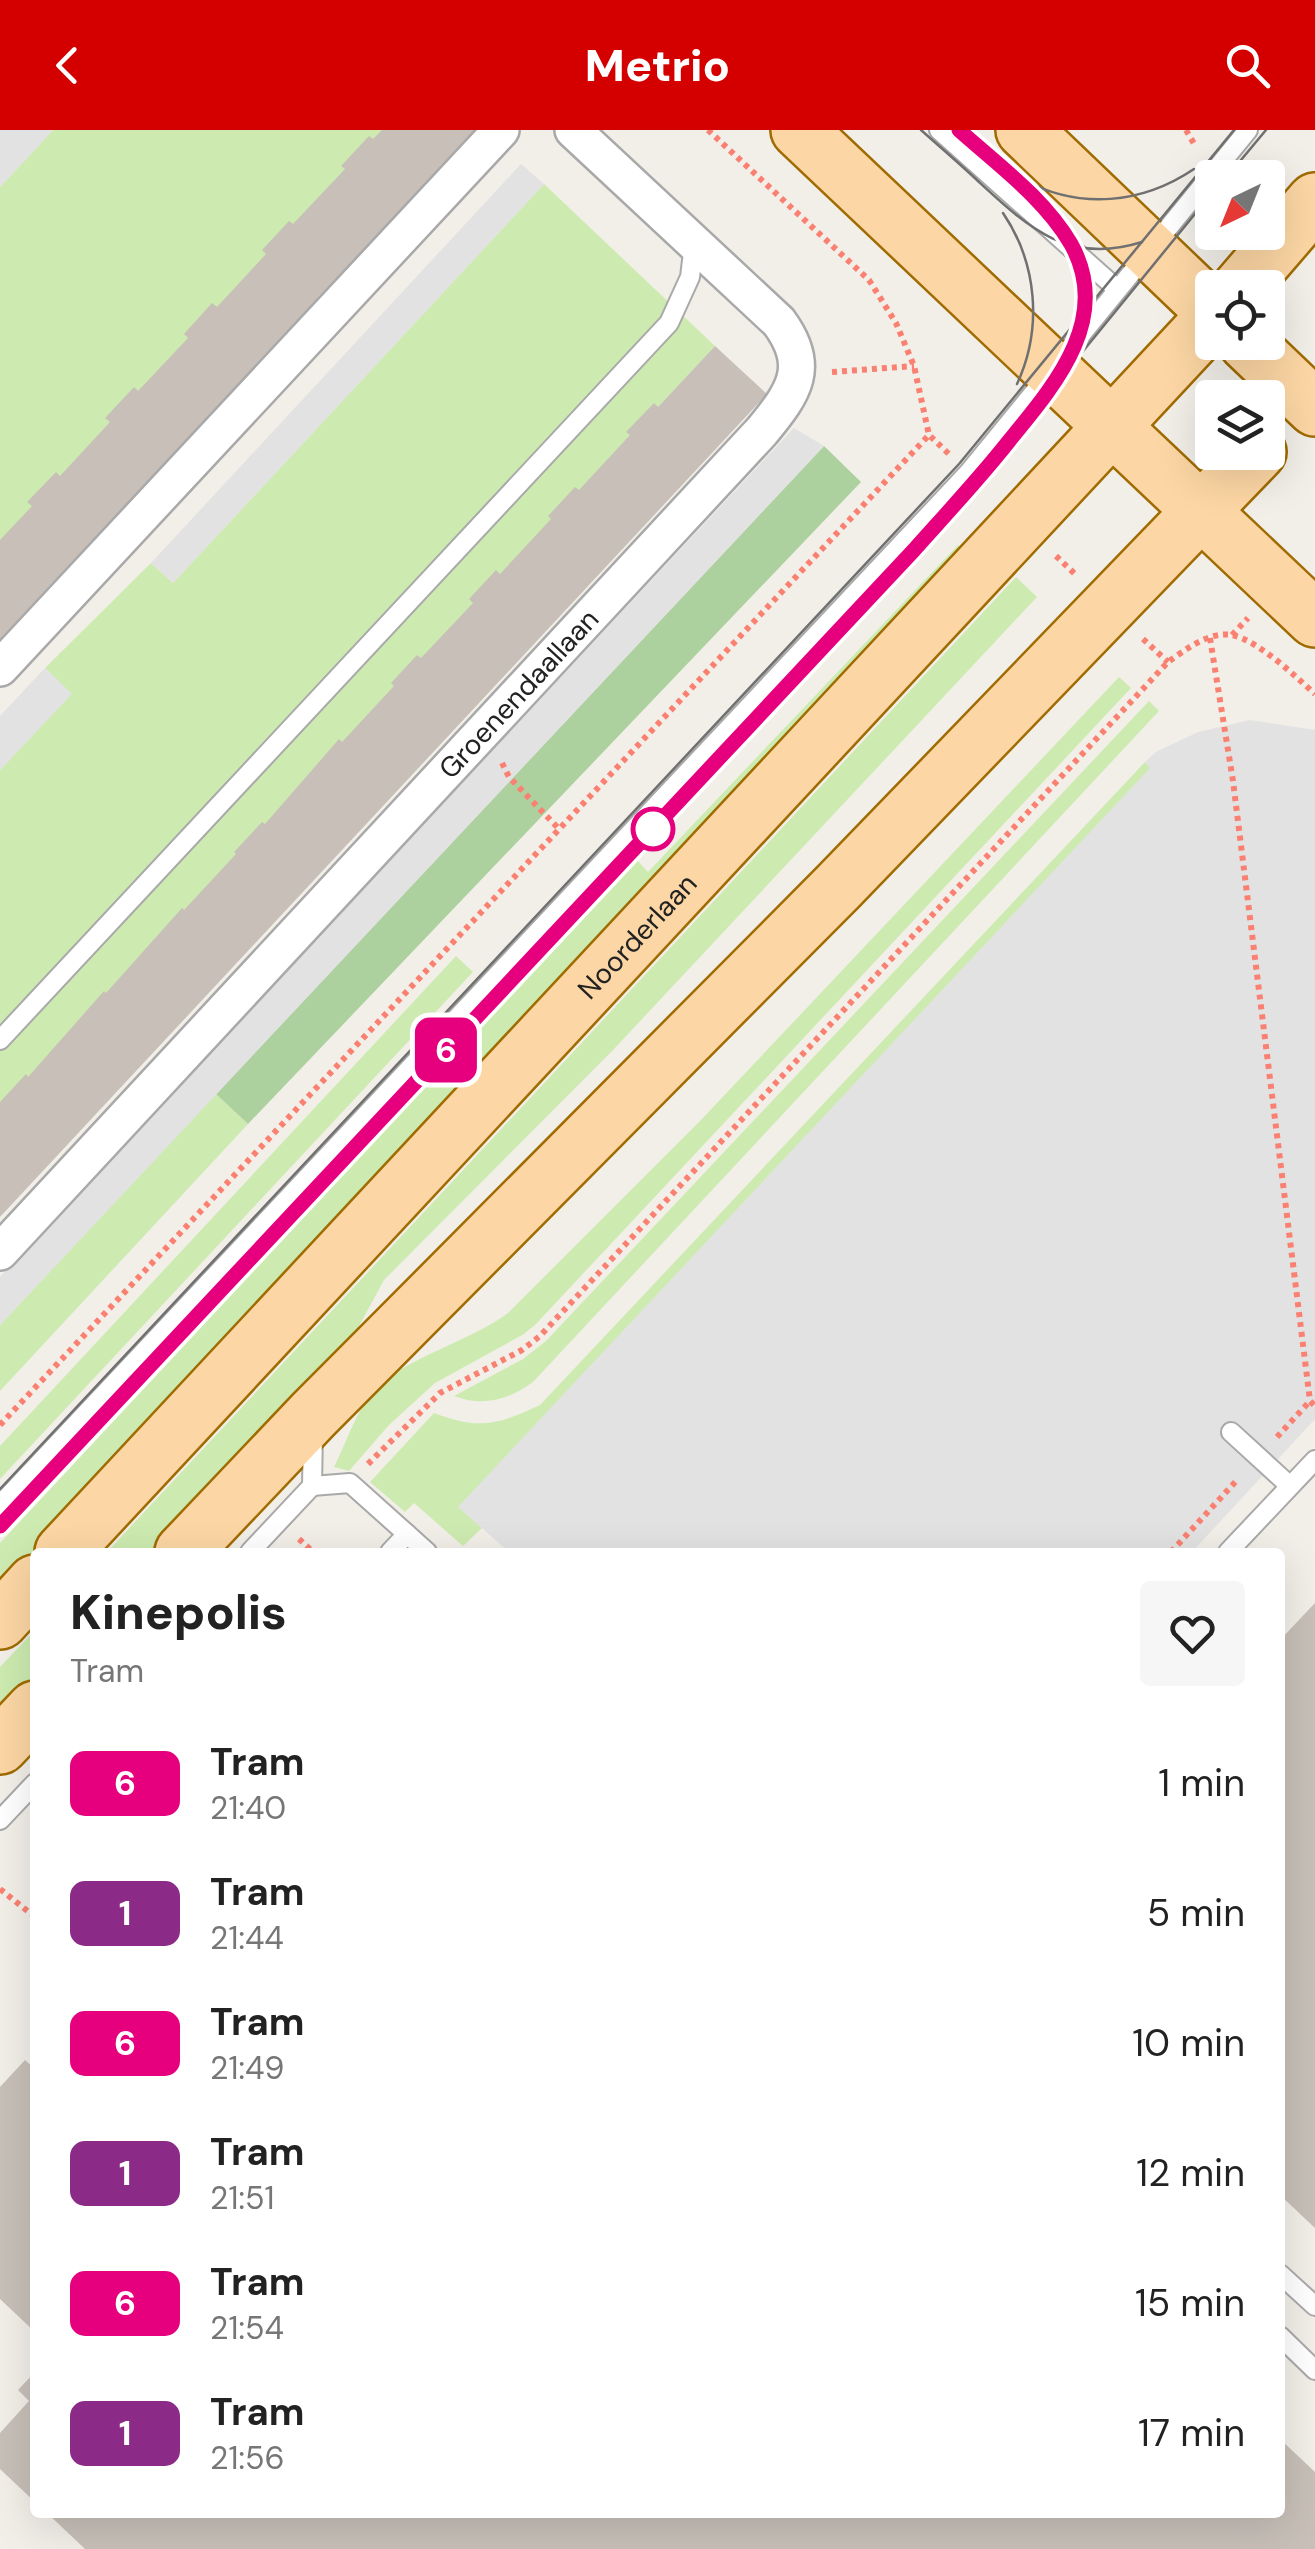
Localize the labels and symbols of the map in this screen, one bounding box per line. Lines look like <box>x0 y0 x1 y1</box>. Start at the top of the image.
north arrow <box>1195 160 1285 250</box>
street label: Groenendaallaan <box>430 601 606 786</box>
unlabelled marker <box>632 808 674 850</box>
street label: Noorderlaan <box>569 865 705 1007</box>
line badge: 6 <box>414 1018 478 1082</box>

